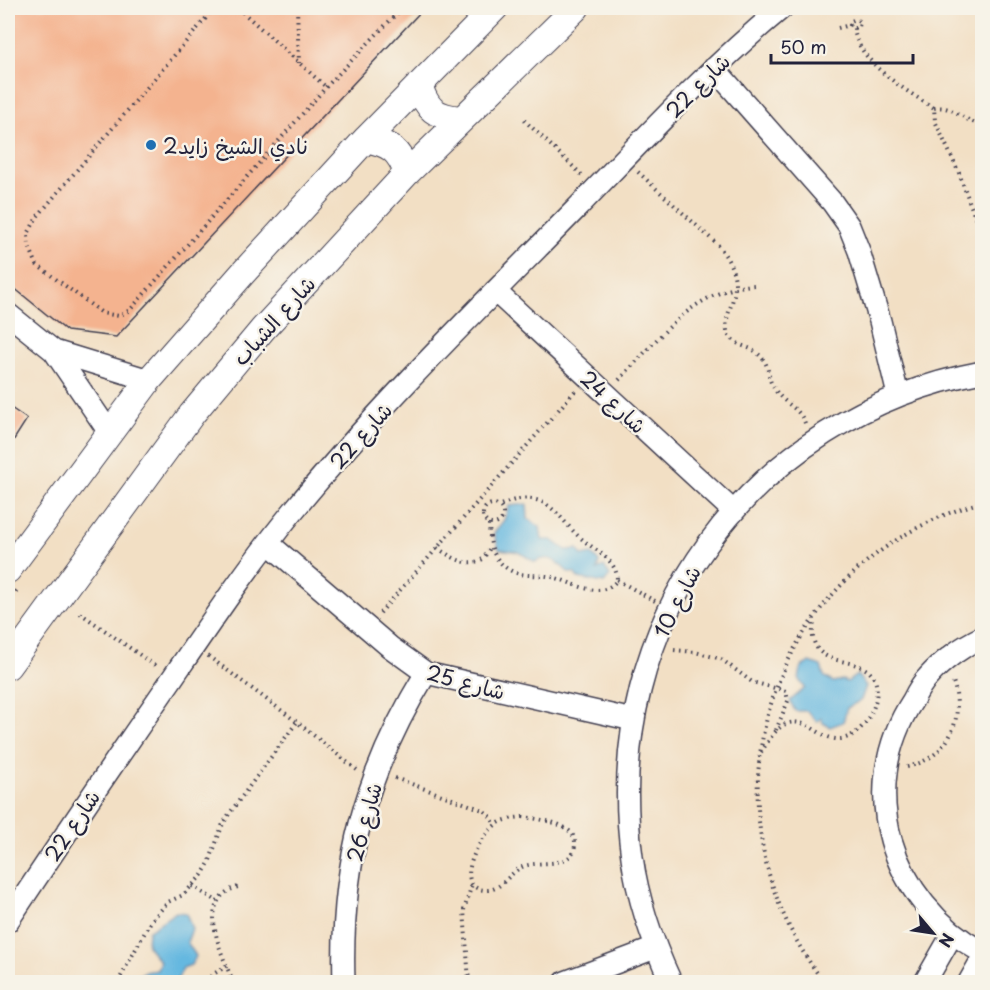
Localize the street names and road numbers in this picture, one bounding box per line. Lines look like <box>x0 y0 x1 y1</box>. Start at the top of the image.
street label: شارع 22 <box>657 45 738 126</box>
street label: شارع الشباب <box>224 268 323 373</box>
street label: شارع 24 <box>573 362 654 441</box>
street label: شارع 22 <box>321 394 400 476</box>
street label: شارع 10 <box>644 559 709 643</box>
street label: شارع 25 <box>423 655 509 708</box>
street label: شارع 26 <box>337 779 390 866</box>
street label: شارع 22 <box>35 783 108 868</box>

